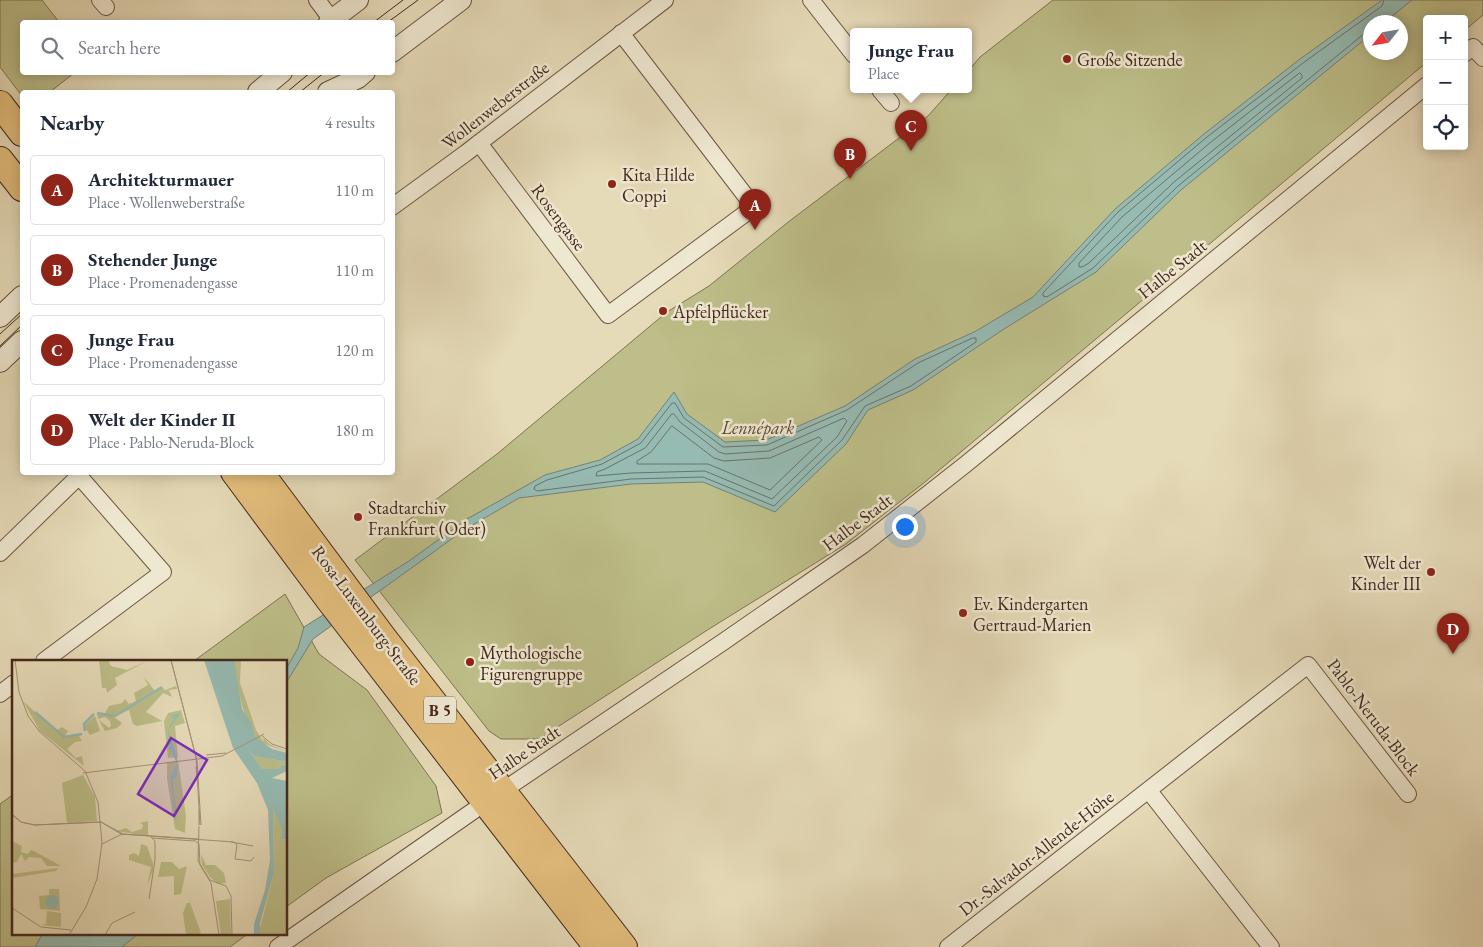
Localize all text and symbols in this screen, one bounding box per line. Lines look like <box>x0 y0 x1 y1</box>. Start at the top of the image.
north arrow <box>1363 15 1408 60</box>
map controls <box>1423 15 1468 150</box>
button: + <box>1423 15 1468 60</box>
search box <box>20 20 395 75</box>
popup <box>850 28 972 93</box>
icon: search <box>38 34 66 62</box>
text: Search here <box>78 35 160 60</box>
text: Junge Frau <box>868 38 954 63</box>
place label: Große Sitzende <box>1077 48 1183 71</box>
marker: Große Sitzende <box>1061 53 1073 65</box>
street label: Wollenweberstraße <box>437 56 553 154</box>
button: − <box>1423 60 1468 105</box>
text: Place <box>868 63 899 84</box>
button: locate <box>1423 105 1468 150</box>
text: Nearby <box>40 109 104 136</box>
pin: C <box>895 110 927 151</box>
text: 4 results <box>325 112 375 133</box>
pin: B <box>834 138 866 179</box>
place label: Kita Hilde Coppi <box>622 163 695 207</box>
text: Architekturmauer <box>88 167 234 192</box>
marker: Kita Hilde Coppi <box>606 178 618 190</box>
street label: Rosengasse <box>526 179 592 255</box>
text: A <box>51 180 63 201</box>
text: 110 m <box>335 180 374 201</box>
pin: A <box>739 189 771 230</box>
text: Place · Wollenweberstraße <box>88 192 245 213</box>
street label: Halbe Stadt <box>1133 234 1211 304</box>
text: Stehender Junge <box>88 247 217 272</box>
text: B <box>52 260 62 281</box>
text: 110 m <box>335 260 374 281</box>
text: Place · Promenadengasse <box>88 272 237 293</box>
place label: Apfelpflücker <box>672 300 768 323</box>
marker: Apfelpflücker <box>657 305 669 317</box>
text: Junge Frau <box>88 327 174 352</box>
text: C <box>51 340 63 361</box>
text: 120 m <box>335 340 374 361</box>
text: Place · Promenadengasse <box>88 352 237 373</box>
text: Welt der Kinder II <box>88 407 236 432</box>
park label: Lennépark <box>721 416 794 440</box>
text: D <box>51 420 63 441</box>
text: 180 m <box>335 420 374 441</box>
text: Place · Pablo-Neruda-Block <box>88 432 254 453</box>
street label: Halbe Stadt <box>817 488 897 556</box>
place label: Stadtarchiv Frankfurt (Oder) <box>368 496 486 540</box>
marker: Stadtarchiv Frankfurt (Oder) <box>352 511 364 523</box>
your location <box>892 514 918 540</box>
street label: Rosa-Luxemburg-Straße <box>307 541 427 689</box>
place label: Welt der Kinder III <box>1351 551 1421 595</box>
marker: Welt der Kinder III <box>1425 566 1437 578</box>
place label: Ev. Kindergarten Gertraud-Marien <box>973 592 1092 636</box>
marker: Ev. Kindergarten Gertraud-Marien <box>957 607 969 619</box>
pin: D <box>1437 613 1469 654</box>
place label: Mythologische Figurengruppe <box>480 641 583 685</box>
street label: Pablo-Neruda-Block <box>1322 654 1426 781</box>
marker: Mythologische Figurengruppe <box>464 656 476 668</box>
inset map <box>12 660 288 934</box>
road number: B 5 <box>424 696 456 724</box>
street label: Halbe Stadt <box>484 719 565 784</box>
street label: Dr.-Salvador-Allende-Höhe <box>954 785 1118 921</box>

